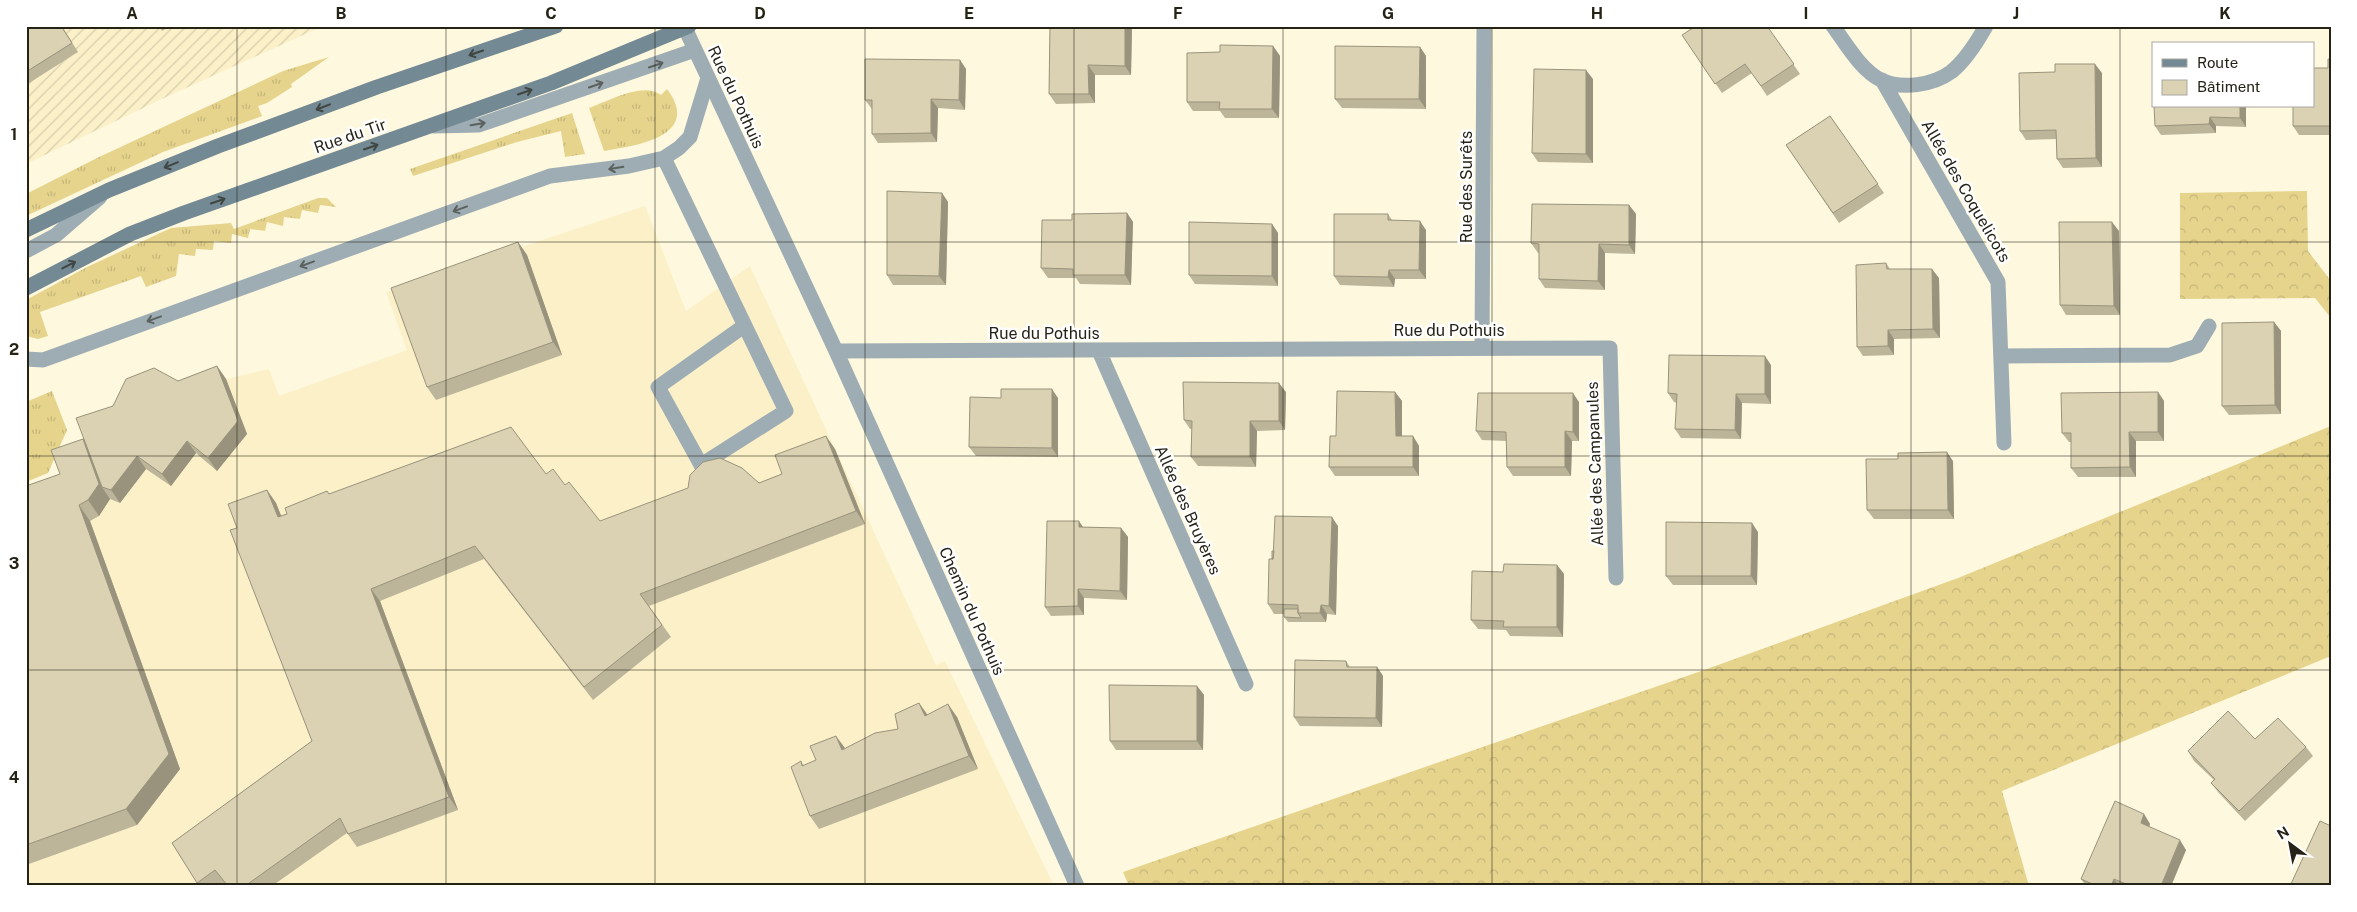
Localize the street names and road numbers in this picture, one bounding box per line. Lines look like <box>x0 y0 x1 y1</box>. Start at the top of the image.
street label: Rue du Pothuis <box>704 43 768 151</box>
street label: Rue du Tir <box>311 115 389 157</box>
street label: Allée des Coquelicots <box>1918 117 2014 265</box>
street label: Rue des Surêts <box>1457 131 1476 243</box>
street label: Rue du Pothuis <box>1394 321 1504 340</box>
street label: Rue du Pothuis <box>989 324 1099 343</box>
street label: Allée des Campanules <box>1583 381 1607 547</box>
street label: Allée des Bruyères <box>1151 442 1225 578</box>
street label: Chemin du Pothuis <box>935 544 1009 678</box>

